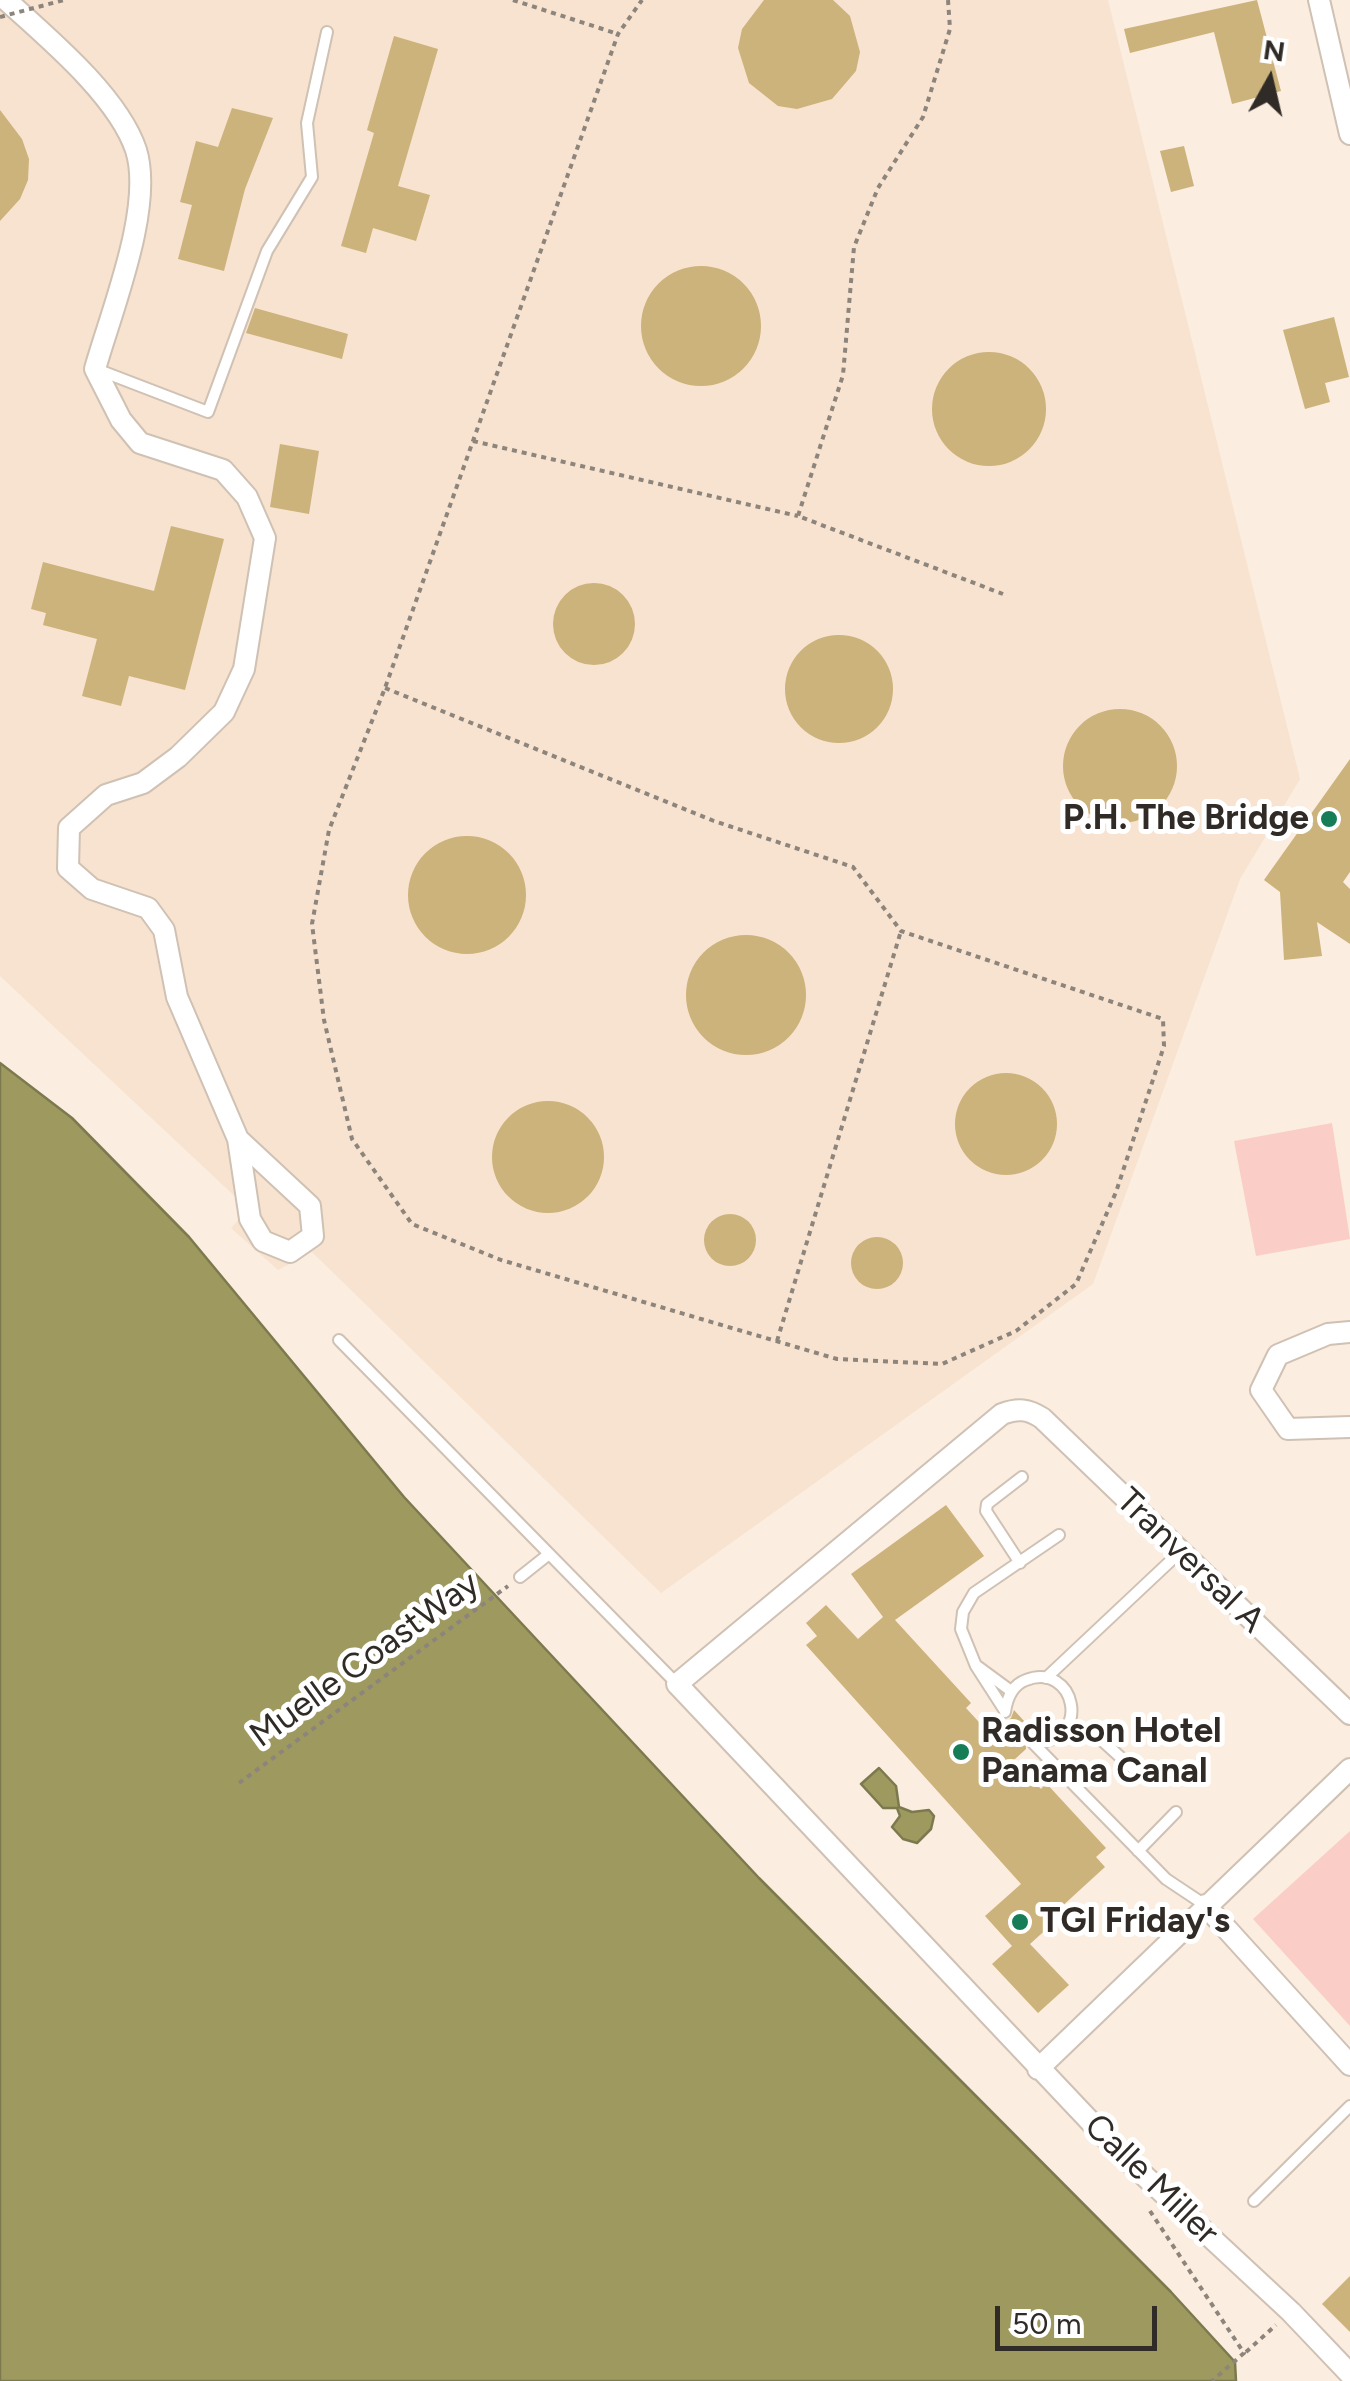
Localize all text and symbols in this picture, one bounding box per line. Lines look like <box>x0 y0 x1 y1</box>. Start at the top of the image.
north arrow <box>1220 30 1320 130</box>
text: N <box>1261 32 1287 69</box>
place label: P.H. The Bridge <box>1063 798 1309 840</box>
marker: P.H. The Bridge <box>1318 808 1340 830</box>
street label: Tranversal A <box>1107 1480 1273 1642</box>
street label: Muelle CoastWay <box>242 1563 488 1757</box>
place label: Radisson Hotel Panama Canal <box>981 1711 1222 1793</box>
marker: Radisson Hotel Panama Canal <box>950 1741 972 1763</box>
place label: TGI Friday's <box>1040 1901 1230 1943</box>
marker: TGI Friday's <box>1009 1911 1031 1933</box>
street label: Calle Miller <box>1075 2106 1227 2254</box>
scale bar <box>1000 2286 1162 2348</box>
text: 50 m <box>1012 2305 1081 2342</box>

